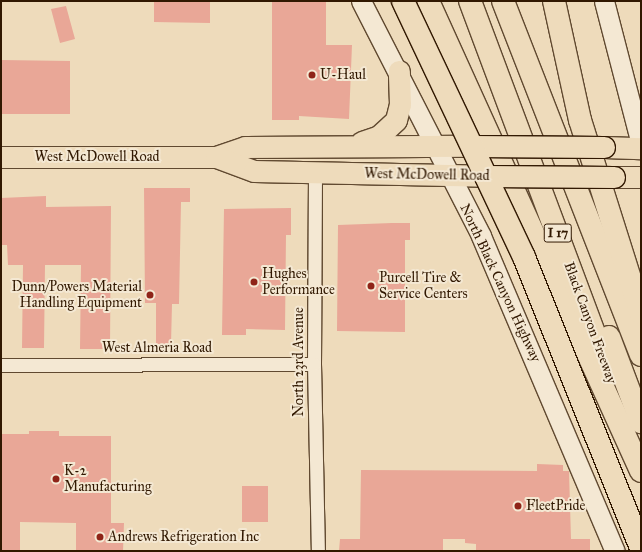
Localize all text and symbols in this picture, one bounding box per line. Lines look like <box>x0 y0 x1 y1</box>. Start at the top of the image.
place label: U-Haul <box>320 67 366 83</box>
marker: U-Haul <box>307 70 317 80</box>
street label: West McDowell Road <box>34 149 160 165</box>
street label: West McDowell Road <box>364 166 490 184</box>
street label: North Black Canyon Highway <box>456 201 544 365</box>
road number: I 17 <box>543 222 573 244</box>
street label: Black Canyon Freeway <box>560 260 620 386</box>
place label: Hughes Performance <box>262 266 335 298</box>
place label: Purcell Tire & Service Centers <box>379 270 468 302</box>
marker: Hughes Performance <box>249 277 259 287</box>
place label: Dunn/Powers Material Handling Equipment <box>12 279 142 312</box>
marker: Purcell Tire & Service Centers <box>366 281 376 291</box>
marker: Dunn/Powers Material Handling Equipment <box>145 290 155 300</box>
street label: North 23rd Avenue <box>291 307 307 417</box>
street label: West Almeria Road <box>102 340 212 356</box>
place label: K-2 Manufacturing <box>64 463 151 496</box>
marker: K-2 Manufacturing <box>51 474 61 484</box>
place label: FleetPride <box>526 498 585 514</box>
marker: FleetPride <box>513 501 523 511</box>
place label: Andrews Refrigeration Inc <box>108 529 259 545</box>
marker: Andrews Refrigeration Inc <box>95 532 105 542</box>

